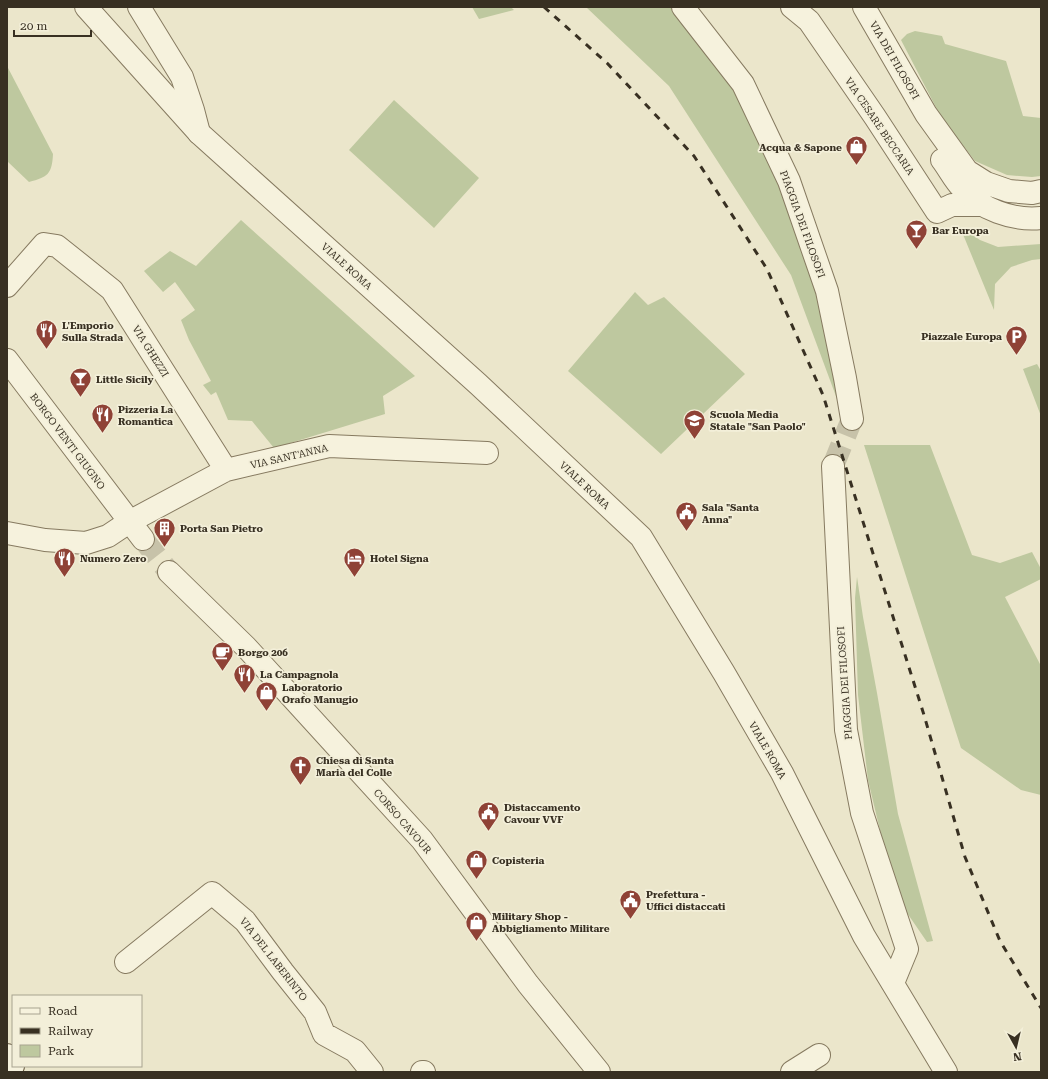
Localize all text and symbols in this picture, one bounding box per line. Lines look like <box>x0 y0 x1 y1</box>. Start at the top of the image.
scale bar <box>14 12 91 38</box>
text: 20 m <box>20 19 47 33</box>
street label: VIA DEI FILOSOFI <box>868 19 922 101</box>
street label: VIA CESARE BECCARIA <box>843 76 916 177</box>
shop icon: Acqua & Sapone <box>844 134 870 167</box>
place label: Acqua & Sapone <box>759 142 842 153</box>
street label: PIAGGIA DEI FILOSOFI <box>778 169 827 280</box>
bar icon: Bar Europa <box>903 217 929 250</box>
place label: Bar Europa <box>932 225 989 236</box>
street label: VIALE ROMA <box>319 241 374 292</box>
restaurant icon: L'Emporio Sulla Strada <box>33 318 59 351</box>
place label: L'Emporio Sulla Strada <box>62 320 123 343</box>
street label: VIA GHEZZI <box>130 323 171 379</box>
parking icon: Piazzale Europa <box>1004 323 1030 356</box>
place label: Piazzale Europa <box>921 331 1002 342</box>
bar icon: Little Sicily <box>67 366 93 399</box>
place label: Little Sicily <box>96 374 154 385</box>
street label: BORGO VENTI GIUGNO <box>28 391 107 492</box>
restaurant icon: Pizzeria La Romantica <box>90 402 116 435</box>
place label: Pizzeria La Romantica <box>118 404 173 427</box>
school or university icon: Scuola Media Statale "San Paolo" <box>681 407 707 440</box>
place label: Scuola Media Statale "San Paolo" <box>710 409 806 432</box>
street label: VIA SANT'ANNA <box>249 442 329 471</box>
street label: VIALE ROMA <box>557 459 612 511</box>
public building icon: Sala "Santa Anna" <box>673 500 699 533</box>
place label: Sala "Santa Anna" <box>702 502 759 525</box>
building icon: Porta San Pietro <box>151 515 177 548</box>
place label: Porta San Pietro <box>180 523 264 534</box>
restaurant icon: Numero Zero <box>51 545 77 578</box>
hotel icon: Hotel Signa <box>341 545 367 578</box>
place label: Numero Zero <box>80 553 147 564</box>
place label: Hotel Signa <box>370 553 429 564</box>
street label: PIAGGIA DEI FILOSOFI <box>835 626 854 740</box>
cafe icon: Borgo 206 <box>209 639 235 672</box>
place label: Borgo 206 <box>238 647 288 658</box>
restaurant icon: La Campagnola <box>232 661 258 694</box>
place label: La Campagnola <box>260 669 339 680</box>
shop icon: Laboratorio Orafo Manugio <box>254 680 280 713</box>
place label: Laboratorio Orafo Manugio <box>282 682 359 705</box>
street label: VIALE ROMA <box>747 720 788 781</box>
church icon: Chiesa di Santa Maria del Colle <box>287 753 313 786</box>
place label: Chiesa di Santa Maria del Colle <box>316 755 394 778</box>
street label: CORSO CAVOUR <box>372 787 434 856</box>
public building icon: Distaccamento Cavour VVF <box>476 800 502 833</box>
place label: Distaccamento Cavour VVF <box>504 802 581 825</box>
shop icon: Copisteria <box>464 847 490 880</box>
place label: Copisteria <box>492 855 544 866</box>
public building icon: Prefettura - Uffici distaccati <box>617 887 643 920</box>
place label: Prefettura - Uffici distaccati <box>646 889 726 912</box>
shop icon: Military Shop - Abbigliamento Militare <box>464 909 490 942</box>
place label: Military Shop - Abbigliamento Militare <box>492 911 610 934</box>
street label: VIA DEL LABERINTO <box>238 915 310 1003</box>
legend <box>12 995 142 1067</box>
text: Road <box>48 1004 78 1018</box>
text: Railway <box>48 1024 94 1038</box>
north arrow <box>996 1027 1036 1067</box>
text: Park <box>48 1044 75 1058</box>
text: N <box>1012 1049 1022 1064</box>

